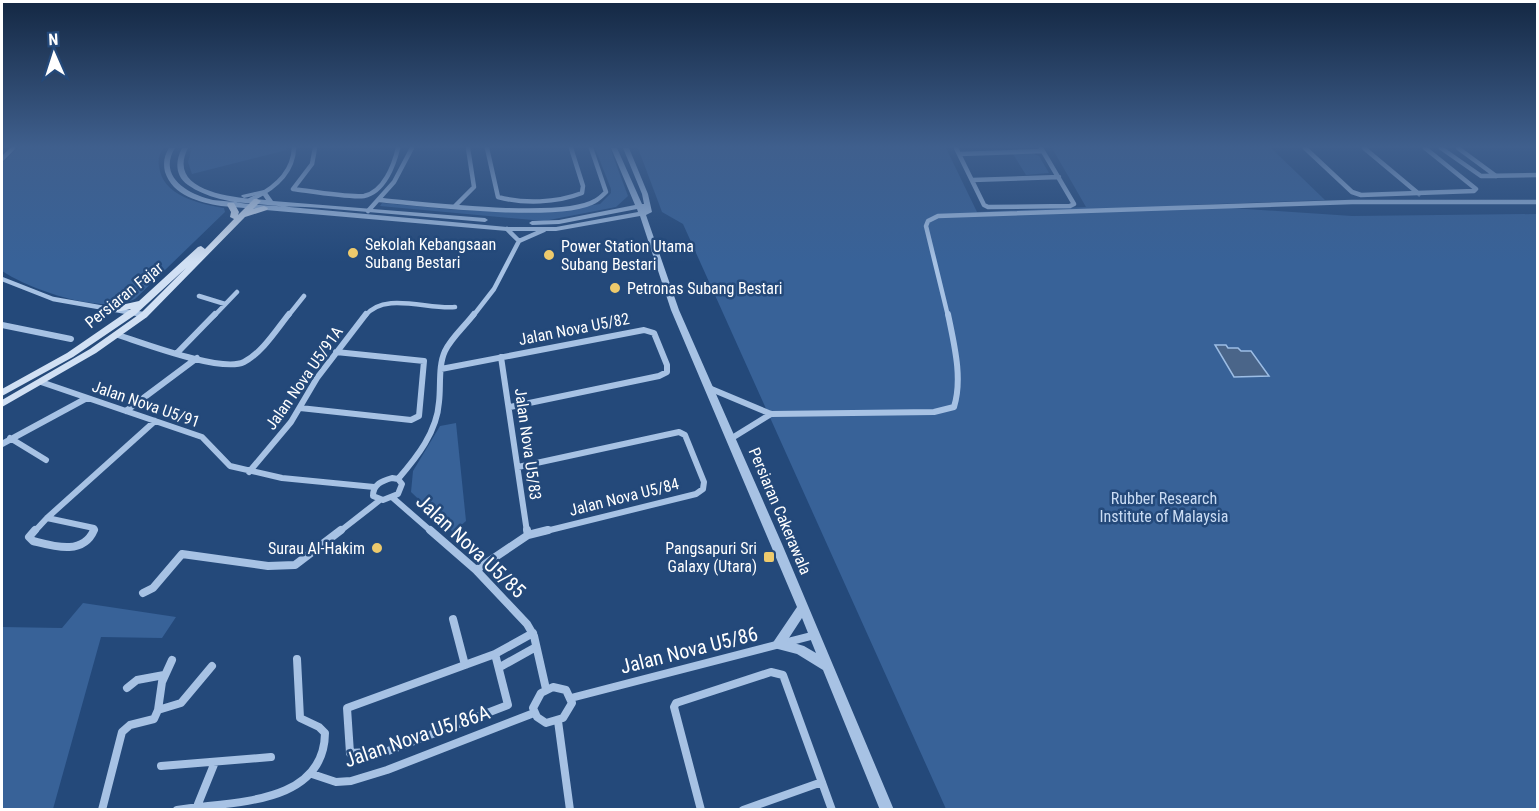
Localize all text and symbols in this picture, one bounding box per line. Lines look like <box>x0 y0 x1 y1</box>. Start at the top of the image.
north arrow <box>24 24 84 84</box>
text: N <box>48 30 59 49</box>
place label: Sekolah Kebangsaan Subang Bestari <box>365 235 496 272</box>
place label: Power Station Utama Subang Bestari <box>561 237 694 274</box>
marker: Sekolah Kebangsaan Subang Bestari <box>346 246 360 260</box>
marker: Power Station Utama Subang Bestari <box>542 248 556 262</box>
street label: Persiaran Fajar <box>81 258 167 332</box>
place label: Petronas Subang Bestari <box>627 279 783 298</box>
marker: Petronas Subang Bestari <box>608 281 622 295</box>
street label: Jalan Nova U5/82 <box>517 309 631 349</box>
street label: Jalan Nova U5/91A <box>261 323 347 433</box>
street label: Jalan Nova U5/91 <box>90 377 202 431</box>
street label: Jalan Nova U5/83 <box>511 387 545 501</box>
street label: Persiaran Cakerawala <box>745 445 815 577</box>
street label: Jalan Nova U5/84 <box>567 474 681 520</box>
street label: Jalan Nova U5/85 <box>411 489 531 603</box>
park label: Rubber Research Institute of Malaysia <box>1100 489 1228 526</box>
place label: Surau Al-Hakim <box>268 539 365 558</box>
place label: Pangsapuri Sri Galaxy (Utara) <box>665 539 757 576</box>
marker: Surau Al-Hakim <box>370 541 384 555</box>
marker: Pangsapuri Sri Galaxy (Utara) <box>762 550 776 564</box>
street label: Jalan Nova U5/86 <box>618 621 760 679</box>
street label: Jalan Nova U5/86A <box>341 700 493 772</box>

